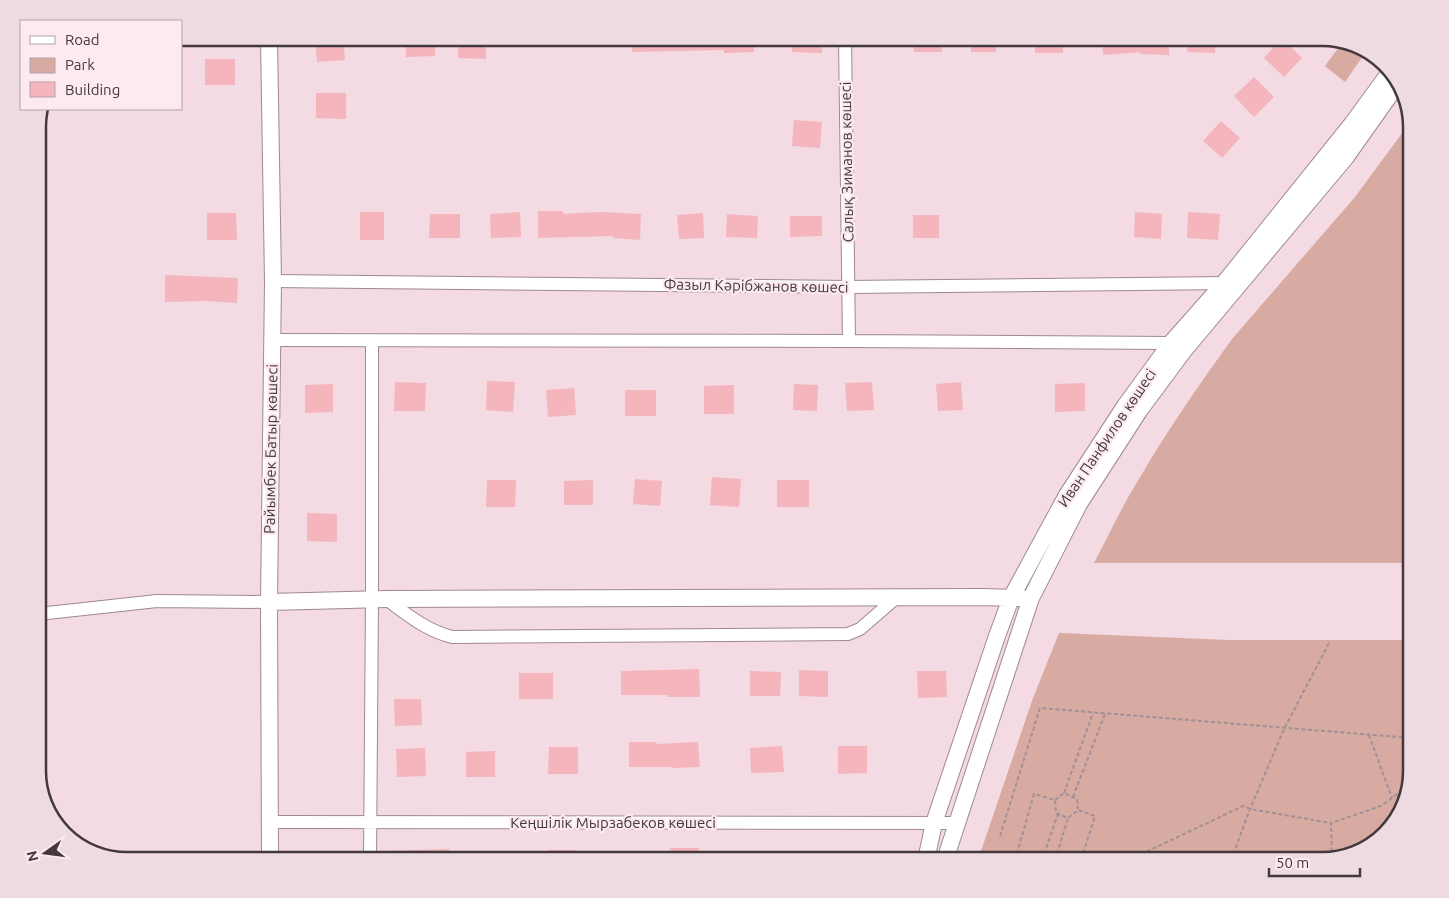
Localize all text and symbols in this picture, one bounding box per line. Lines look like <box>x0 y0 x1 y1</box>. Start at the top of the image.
legend <box>20 20 182 110</box>
text: Road <box>65 31 100 48</box>
text: Park <box>65 56 95 73</box>
text: Building <box>65 81 120 98</box>
street label: Салық Зиманов көшесі <box>837 81 856 243</box>
street label: Фазыл Кәрібжанов көшесі <box>663 275 849 296</box>
street label: Райымбек Батыр көшесі <box>261 364 280 534</box>
street label: Иван Панфилов көшесі <box>1054 366 1159 510</box>
street label: Кеңшілік Мырзабеков көшесі <box>510 814 716 831</box>
north arrow <box>20 828 70 878</box>
scale bar <box>1269 846 1360 878</box>
text: N <box>23 849 41 863</box>
text: 50 m <box>1276 854 1309 871</box>

